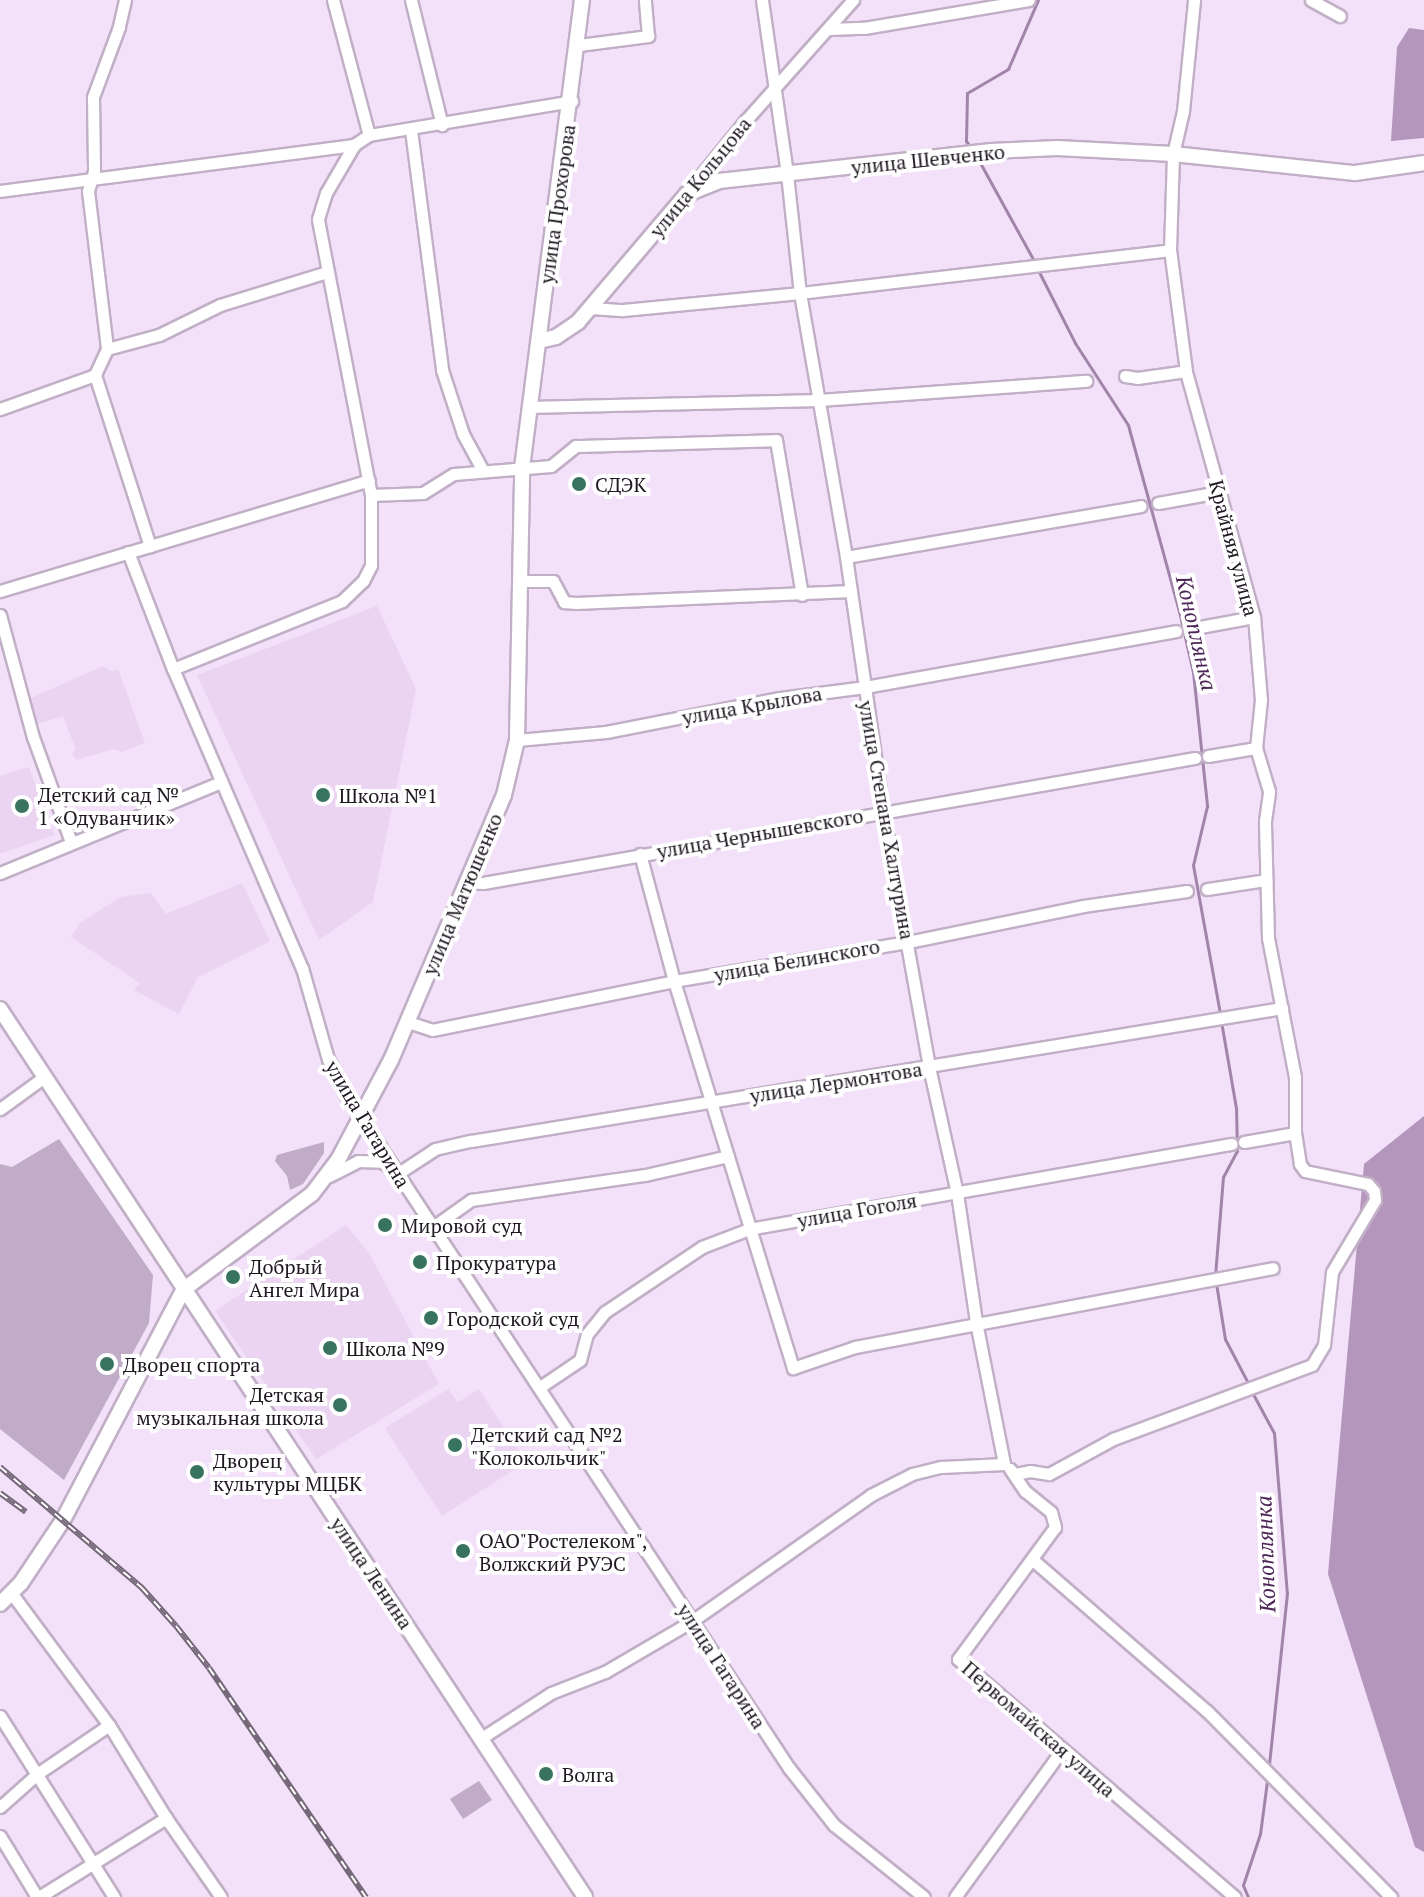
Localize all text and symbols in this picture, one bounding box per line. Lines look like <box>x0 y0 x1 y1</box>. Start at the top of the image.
street label: улица Кольцова <box>644 112 756 242</box>
street label: улица Прохорова <box>534 123 580 285</box>
street label: улица Шевченко <box>850 139 1006 179</box>
place label: СДЭК <box>595 472 646 496</box>
marker: СДЭК <box>570 475 588 493</box>
street label: Крайняя улица <box>1204 477 1264 619</box>
water label: Коноплянка <box>1171 573 1223 693</box>
street label: улица Крылова <box>680 681 824 729</box>
street label: улица Степана Халтурина <box>854 699 920 941</box>
place label: Детский сад № 1 «Одуванчик» <box>38 782 179 829</box>
place label: Школа №1 <box>339 783 438 807</box>
marker: Школа №1 <box>314 786 332 804</box>
marker: Детский сад № 1 «Одуванчик» <box>13 797 31 815</box>
street label: улица Чернышевского <box>655 803 865 863</box>
street label: улица Матюшенко <box>417 809 507 979</box>
street label: улица Белинского <box>712 934 882 986</box>
street label: улица Гагарина <box>321 1056 415 1192</box>
street label: улица Лермонтова <box>748 1057 924 1107</box>
street label: улица Гоголя <box>795 1188 919 1232</box>
place label: Мировой суд <box>401 1213 522 1237</box>
marker: Мировой суд <box>376 1216 394 1234</box>
place label: Прокуратура <box>436 1250 557 1274</box>
marker: Прокуратура <box>411 1253 429 1271</box>
place label: Добрый Ангел Мира <box>249 1254 360 1301</box>
marker: Добрый Ангел Мира <box>224 1268 242 1286</box>
place label: Городской суд <box>447 1306 579 1330</box>
marker: Городской суд <box>422 1309 440 1327</box>
place label: Школа №9 <box>346 1336 445 1360</box>
marker: Школа №9 <box>321 1339 339 1357</box>
place label: Дворец спорта <box>123 1352 260 1376</box>
marker: Дворец спорта <box>98 1355 116 1373</box>
place label: Детская музыкальная школа <box>136 1382 324 1429</box>
marker: Детская музыкальная школа <box>331 1396 349 1414</box>
place label: Детский сад №2 "Колокольчик" <box>471 1422 623 1469</box>
marker: Детский сад №2 "Колокольчик" <box>446 1436 464 1454</box>
place label: Дворец культуры МЦБК <box>213 1448 362 1495</box>
marker: Дворец культуры МЦБК <box>188 1463 206 1481</box>
water label: Коноплянка <box>1250 1495 1280 1613</box>
street label: улица Ленина <box>326 1512 418 1634</box>
place label: ОАО"Ростелеком", Волжский РУЭС <box>479 1528 648 1575</box>
marker: ОАО"Ростелеком", Волжский РУЭС <box>454 1542 472 1560</box>
street label: улица Гагарина <box>673 1599 771 1733</box>
street label: Первомайская улица <box>957 1656 1121 1802</box>
place label: Волга <box>562 1762 614 1786</box>
marker: Волга <box>537 1765 555 1783</box>

